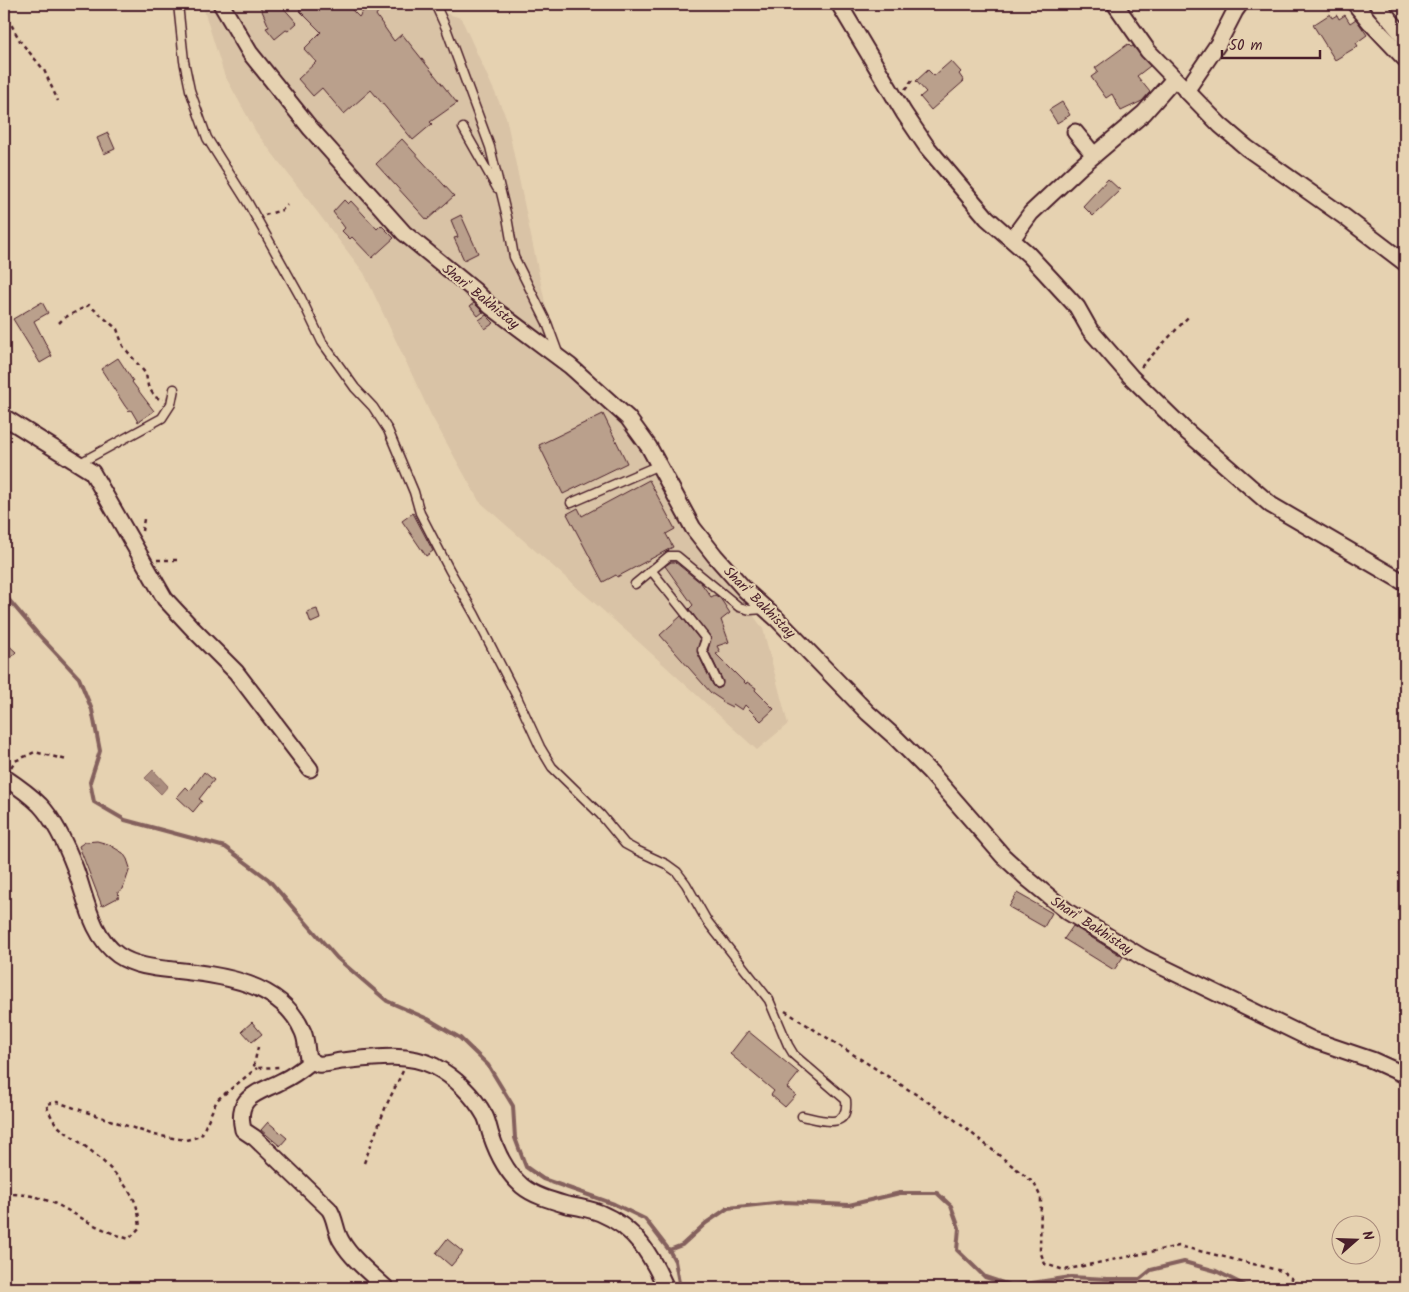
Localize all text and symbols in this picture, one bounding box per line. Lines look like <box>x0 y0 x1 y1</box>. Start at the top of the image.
scale bar <box>1222 28 1319 60</box>
text: 50 m <box>1229 34 1263 58</box>
street label: Shari' Bakhistay <box>437 258 524 335</box>
street label: Shari' Bakhistay <box>718 562 801 644</box>
street label: Shari' Bakhistay <box>1046 891 1137 961</box>
north arrow <box>1332 1214 1382 1264</box>
text: N <box>1355 1228 1379 1244</box>

